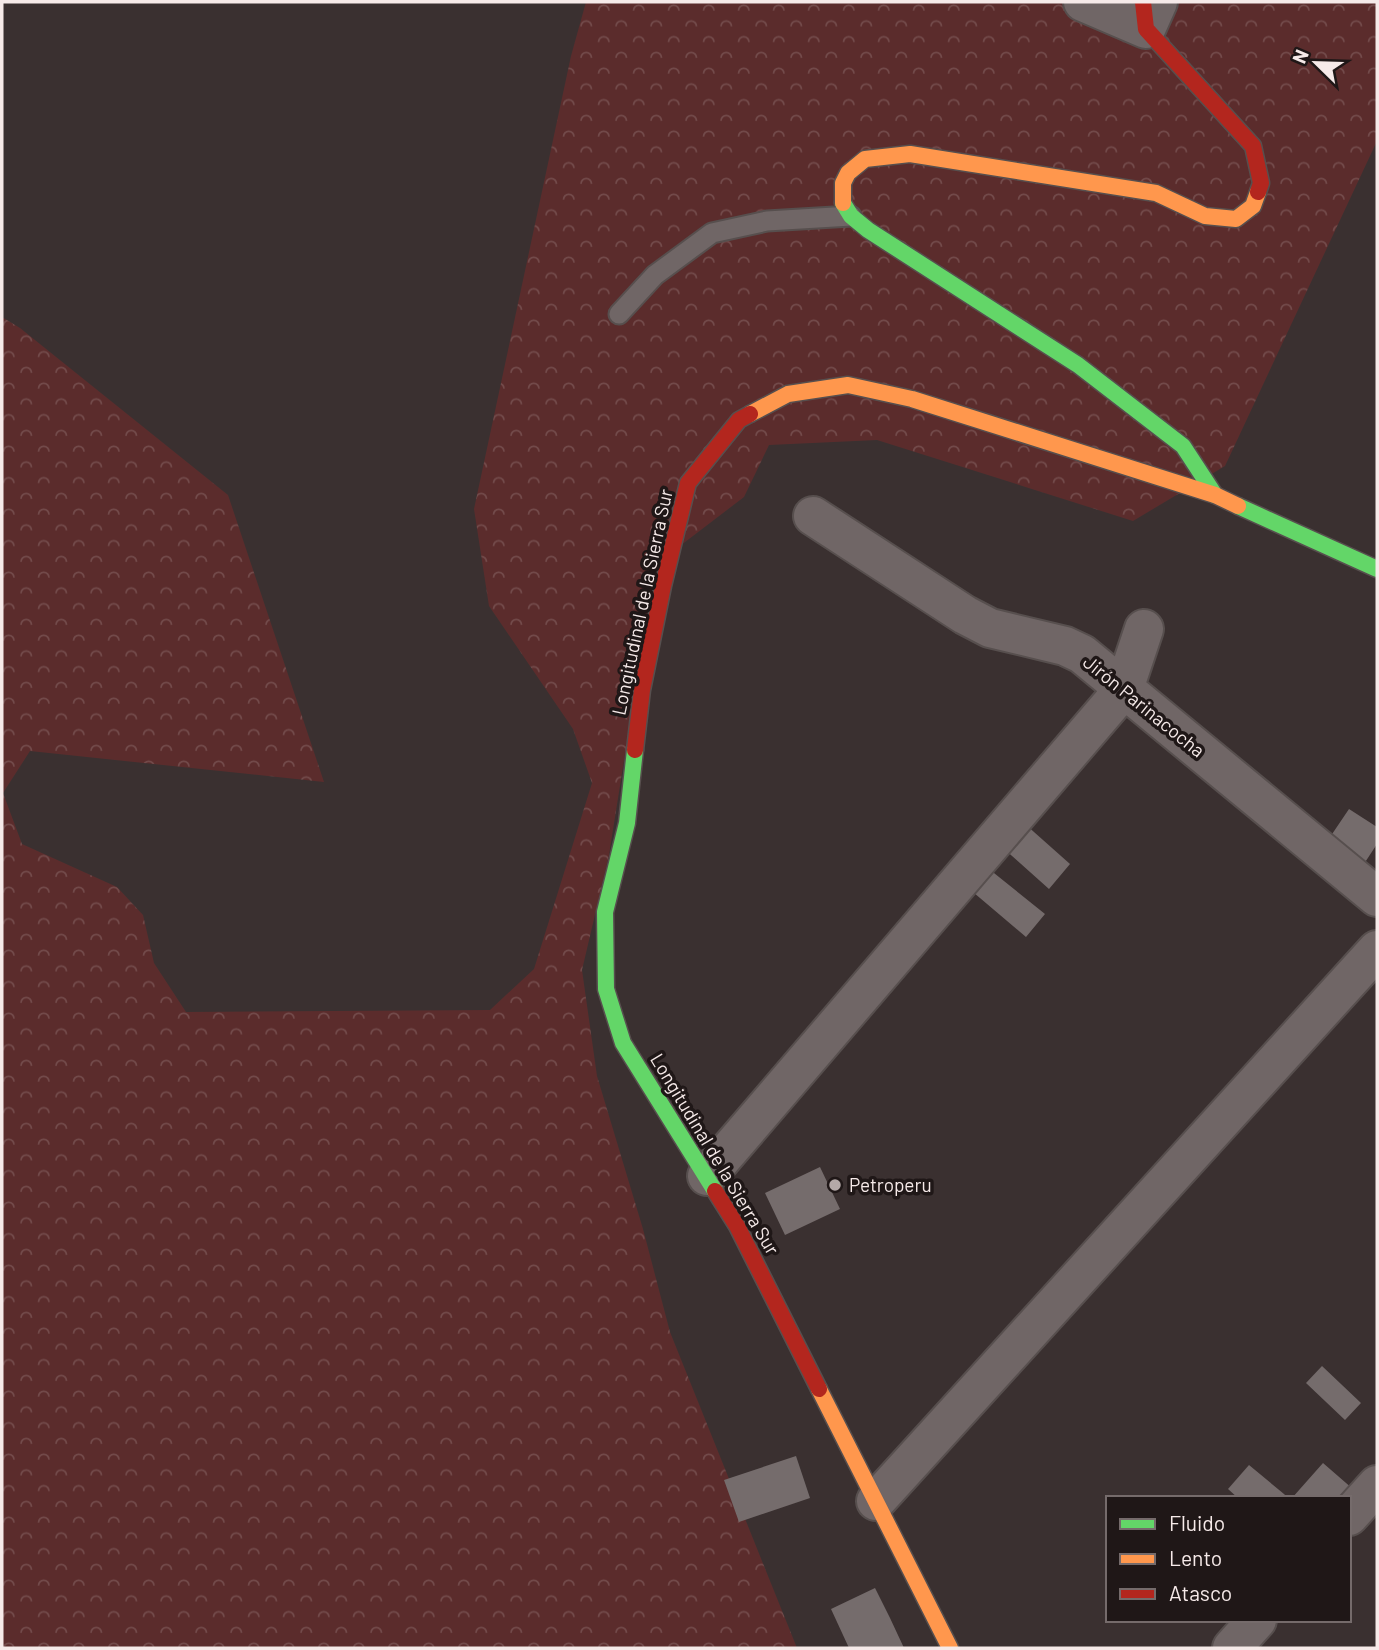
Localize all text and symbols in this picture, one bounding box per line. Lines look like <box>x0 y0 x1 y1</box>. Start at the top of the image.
north arrow <box>1281 28 1351 98</box>
text: N <box>1287 46 1313 66</box>
street label: Longitudinal de la Sierra Sur <box>606 487 677 717</box>
street label: Jirón Parinacocha <box>1079 650 1210 762</box>
street label: Longitudinal de la Sierra Sur <box>646 1049 785 1259</box>
place label: Petroperu <box>849 1173 932 1196</box>
marker: Petroperu <box>827 1177 843 1193</box>
legend <box>1106 1496 1351 1622</box>
text: Fluido <box>1169 1510 1225 1535</box>
text: Lento <box>1169 1545 1222 1570</box>
text: Atasco <box>1169 1580 1232 1605</box>

